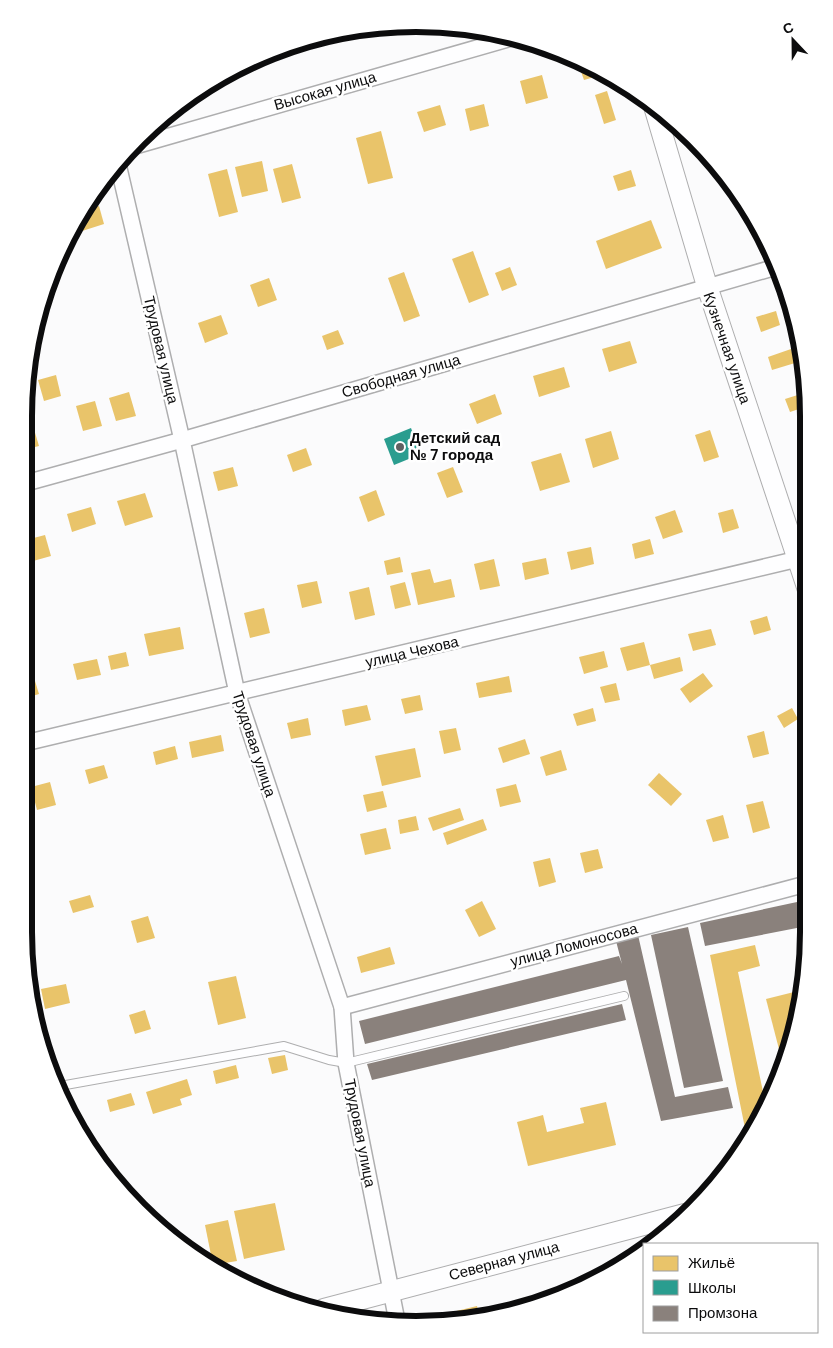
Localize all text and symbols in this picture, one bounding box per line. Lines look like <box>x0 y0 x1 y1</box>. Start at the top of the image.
north arrow <box>768 15 818 65</box>
text: С <box>780 18 796 38</box>
street label: Высокая улица <box>272 67 379 115</box>
street label: Кузнечная улица <box>698 289 756 407</box>
street label: Трудовая улица <box>139 294 183 407</box>
street label: Свободная улица <box>339 349 463 402</box>
place label: Детский сад № 7 города <box>410 428 501 465</box>
marker: Детский сад № 7 города <box>394 441 406 453</box>
street label: улица Чехова <box>363 631 461 672</box>
street label: Трудовая улица <box>227 689 281 800</box>
street label: улица Ломоносова <box>508 918 640 972</box>
street label: Трудовая улица <box>340 1077 380 1190</box>
street label: Северная улица <box>447 1236 562 1285</box>
legend <box>643 1243 818 1333</box>
text: Жильё <box>688 1253 735 1273</box>
text: Школы <box>688 1278 736 1298</box>
text: Промзона <box>688 1303 758 1323</box>

